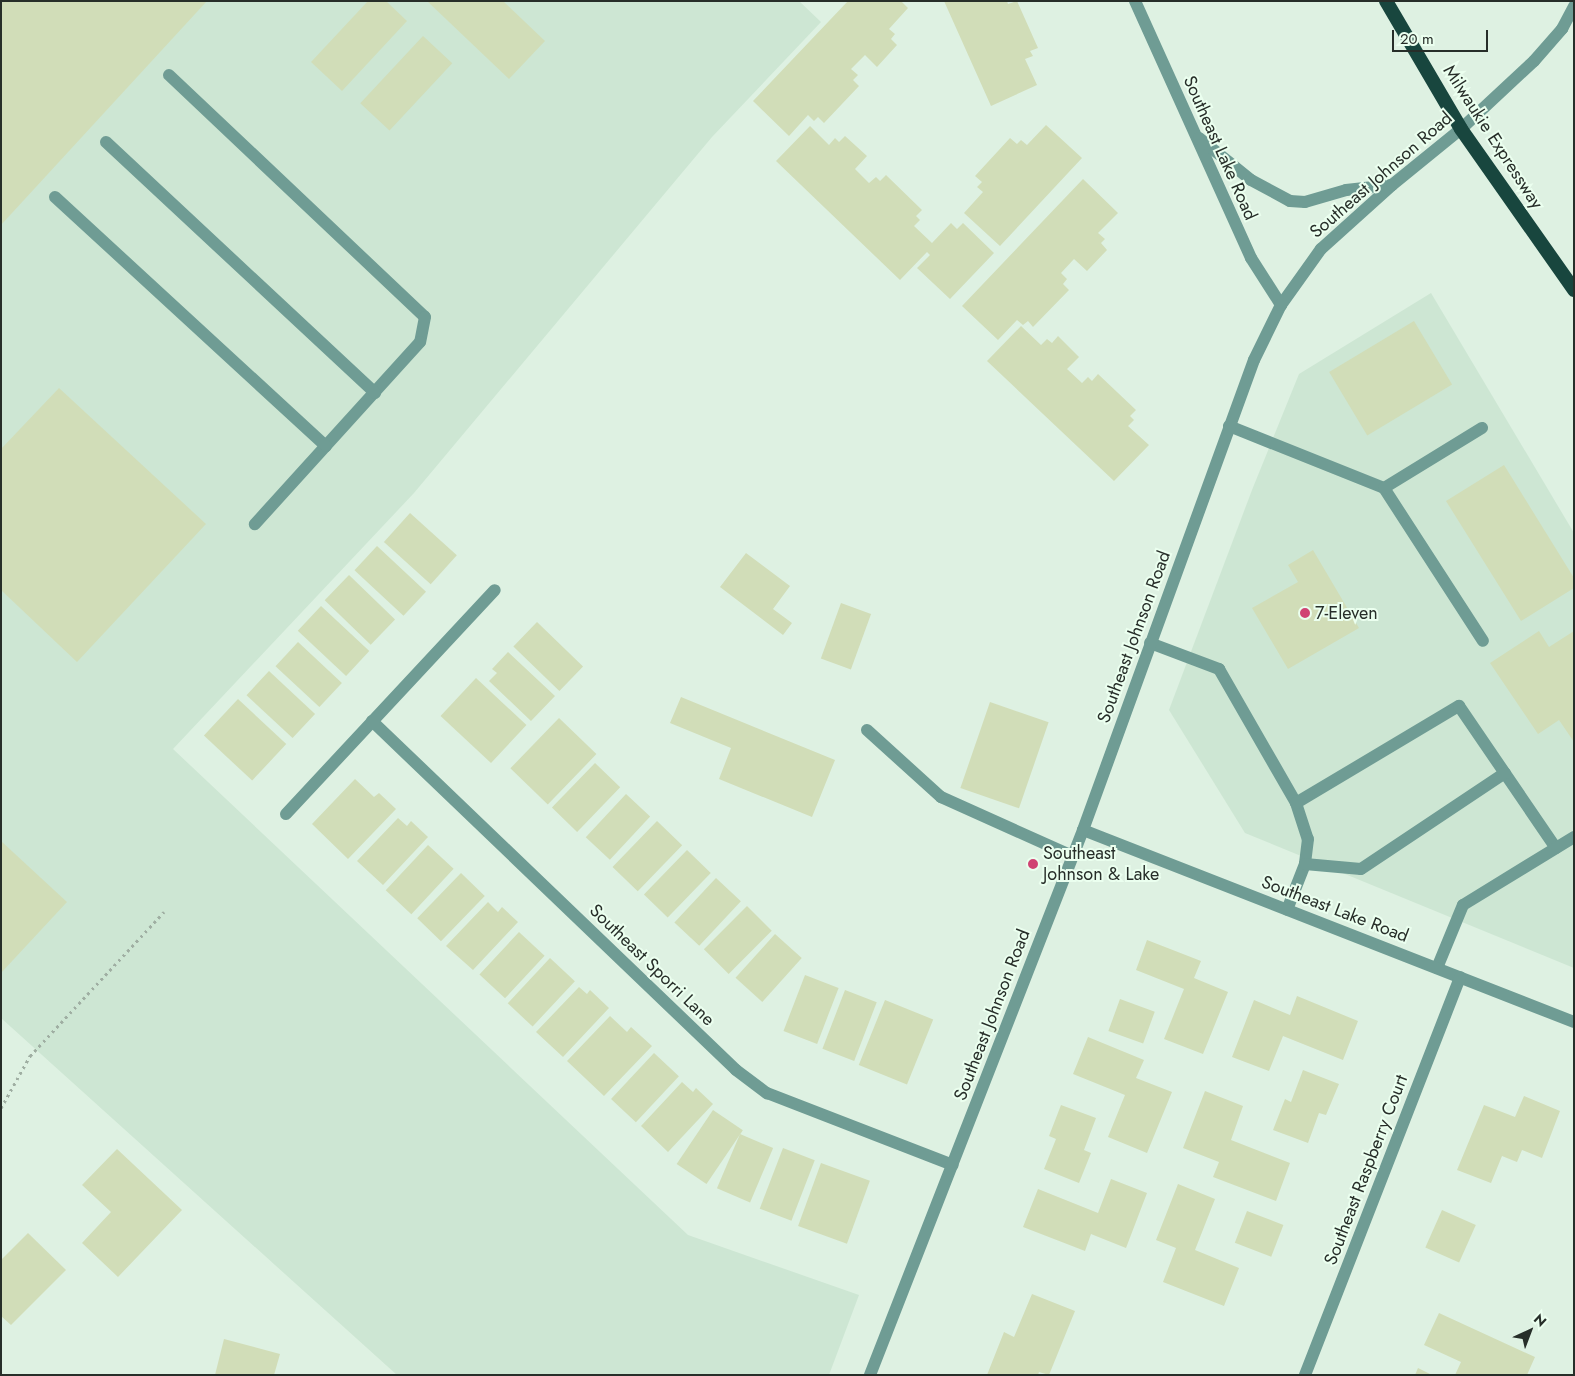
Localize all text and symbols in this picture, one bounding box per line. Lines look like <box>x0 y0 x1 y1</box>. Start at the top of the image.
scale bar <box>1395 20 1491 52</box>
text: 20 m <box>1400 28 1434 50</box>
street label: Milwaukie Expressway <box>1438 61 1548 213</box>
street label: Southeast Lake Road <box>1178 72 1262 224</box>
street label: Southeast Johnson Road <box>1305 107 1457 243</box>
street label: Southeast Johnson Road <box>1093 548 1175 726</box>
place label: 7-Eleven <box>1315 602 1378 624</box>
marker: 7-Eleven <box>1299 607 1311 619</box>
place label: Southeast Johnson & Lake <box>1043 843 1159 886</box>
marker: Southeast Johnson & Lake <box>1027 858 1039 870</box>
street label: Southeast Lake Road <box>1258 871 1412 947</box>
street label: Southeast Sporri Lane <box>585 900 719 1030</box>
street label: Southeast Johnson Road <box>949 926 1035 1104</box>
street label: Southeast Raspberry Court <box>1320 1072 1412 1268</box>
north arrow <box>1505 1306 1555 1356</box>
text: N <box>1529 1309 1551 1331</box>

